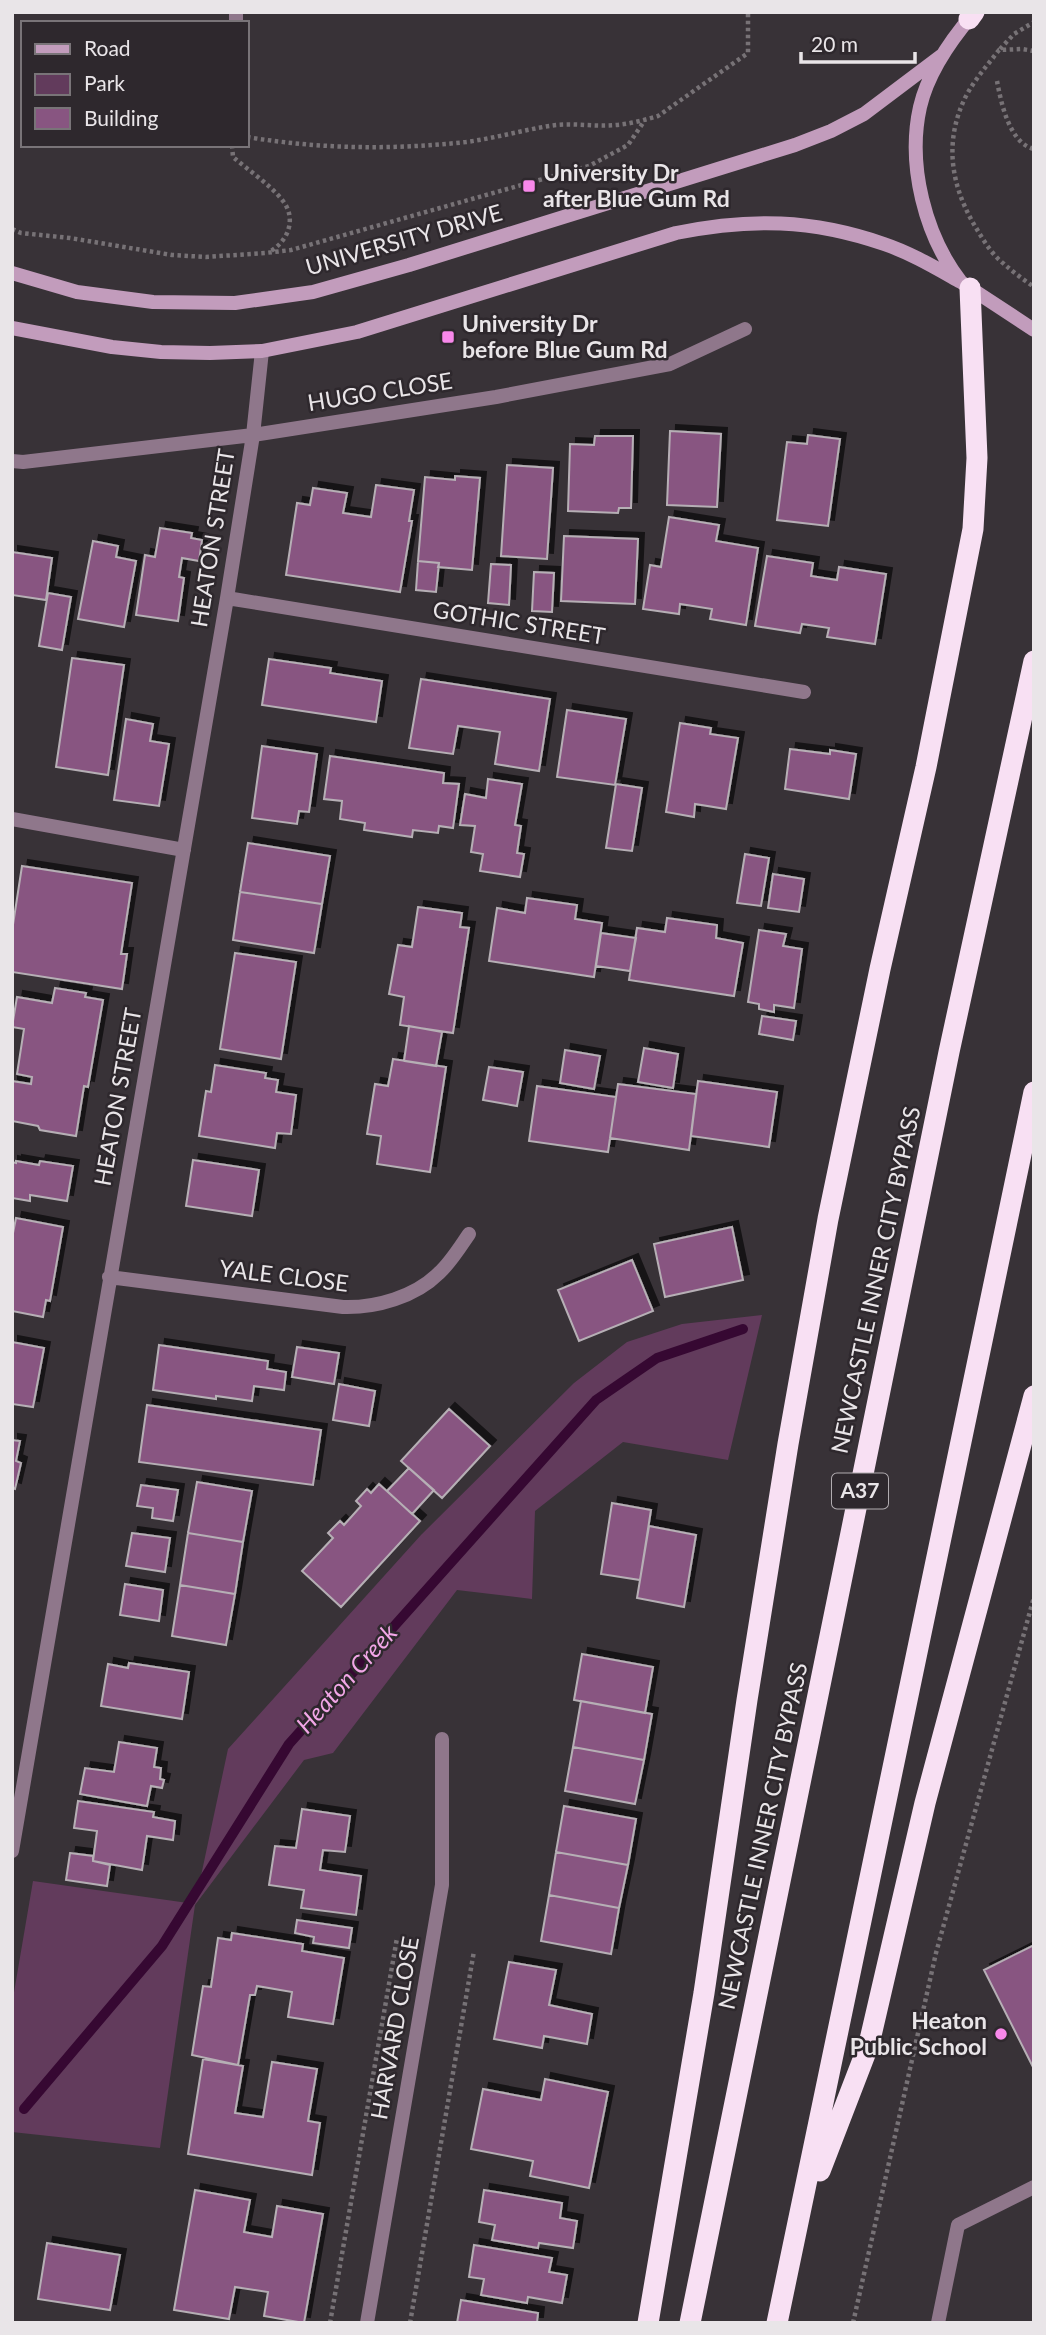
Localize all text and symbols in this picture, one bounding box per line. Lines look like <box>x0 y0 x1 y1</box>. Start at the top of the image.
legend <box>21 21 248 147</box>
scale bar <box>801 21 915 65</box>
text: 20 m <box>811 31 858 56</box>
text: Road <box>84 35 131 60</box>
text: Park <box>84 70 125 95</box>
text: Building <box>84 105 159 130</box>
place label: University Dr after Blue Gum Rd <box>543 158 730 212</box>
marker: University Dr after Blue Gum Rd <box>521 178 537 194</box>
street label: UNIVERSITY DRIVE <box>302 198 505 281</box>
place label: University Dr before Blue Gum Rd <box>462 309 668 363</box>
marker: University Dr before Blue Gum Rd <box>440 329 456 345</box>
street label: HUGO CLOSE <box>305 366 454 416</box>
street label: HEATON STREET <box>184 446 240 629</box>
street label: GOTHIC STREET <box>431 595 608 650</box>
street label: HEATON STREET <box>88 1005 147 1188</box>
street label: NEWCASTLE INNER CITY BYPASS <box>825 1104 926 1456</box>
street label: YALE CLOSE <box>218 1253 350 1297</box>
road number: A37 <box>832 1474 888 1508</box>
water label: Heaton Creek <box>289 1617 403 1738</box>
street label: NEWCASTLE INNER CITY BYPASS <box>712 1660 813 2012</box>
street label: HARVARD CLOSE <box>364 1934 424 2122</box>
place label: Heaton Public School <box>850 2006 987 2060</box>
marker: Heaton Public School <box>993 2026 1009 2042</box>

